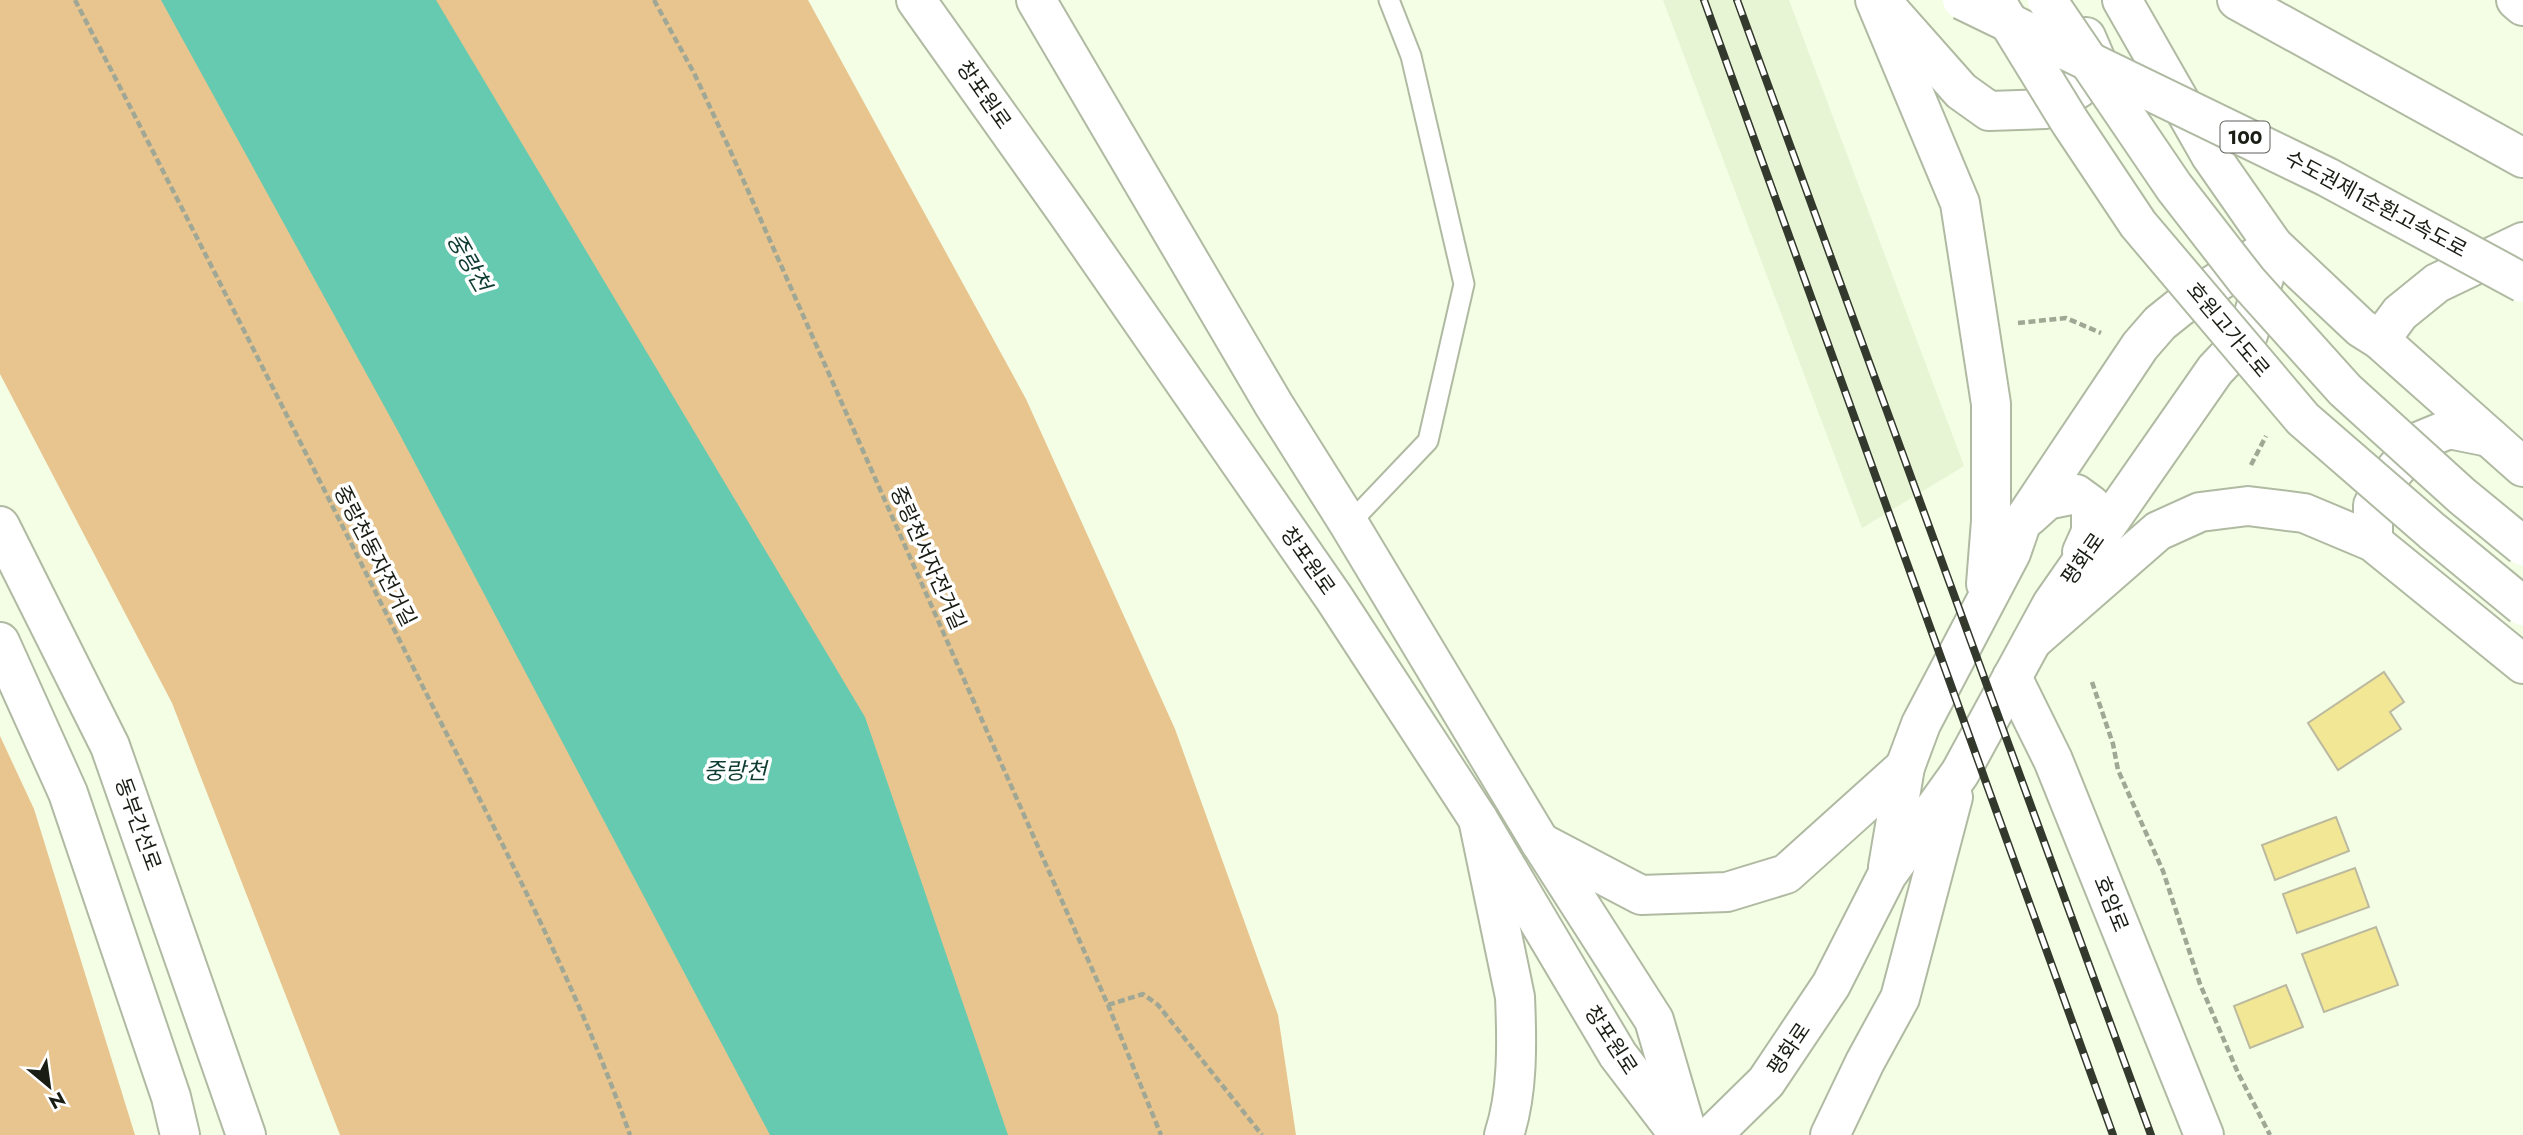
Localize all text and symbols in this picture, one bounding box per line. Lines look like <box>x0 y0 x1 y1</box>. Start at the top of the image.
street label: 창포원로 <box>950 55 1018 135</box>
road number: 100 <box>2220 122 2270 153</box>
street label: 수도권제1순환고속도로 <box>2279 143 2473 265</box>
water label: 중랑천 <box>438 226 501 300</box>
street label: 호원고가도로 <box>2179 276 2277 384</box>
street label: 중랑천동자전거길 <box>327 480 423 632</box>
street label: 중랑천서자전거길 <box>883 481 973 635</box>
street label: 창포원로 <box>1274 521 1342 601</box>
street label: 평화로 <box>2054 527 2112 591</box>
water label: 중랑천 <box>703 754 770 788</box>
street label: 동부간선로 <box>107 773 169 875</box>
street label: 호암로 <box>2086 872 2136 936</box>
street label: 창포원로 <box>1577 999 1645 1081</box>
street label: 평화로 <box>1760 1017 1818 1081</box>
north arrow <box>14 1051 84 1121</box>
text: N <box>44 1085 70 1116</box>

